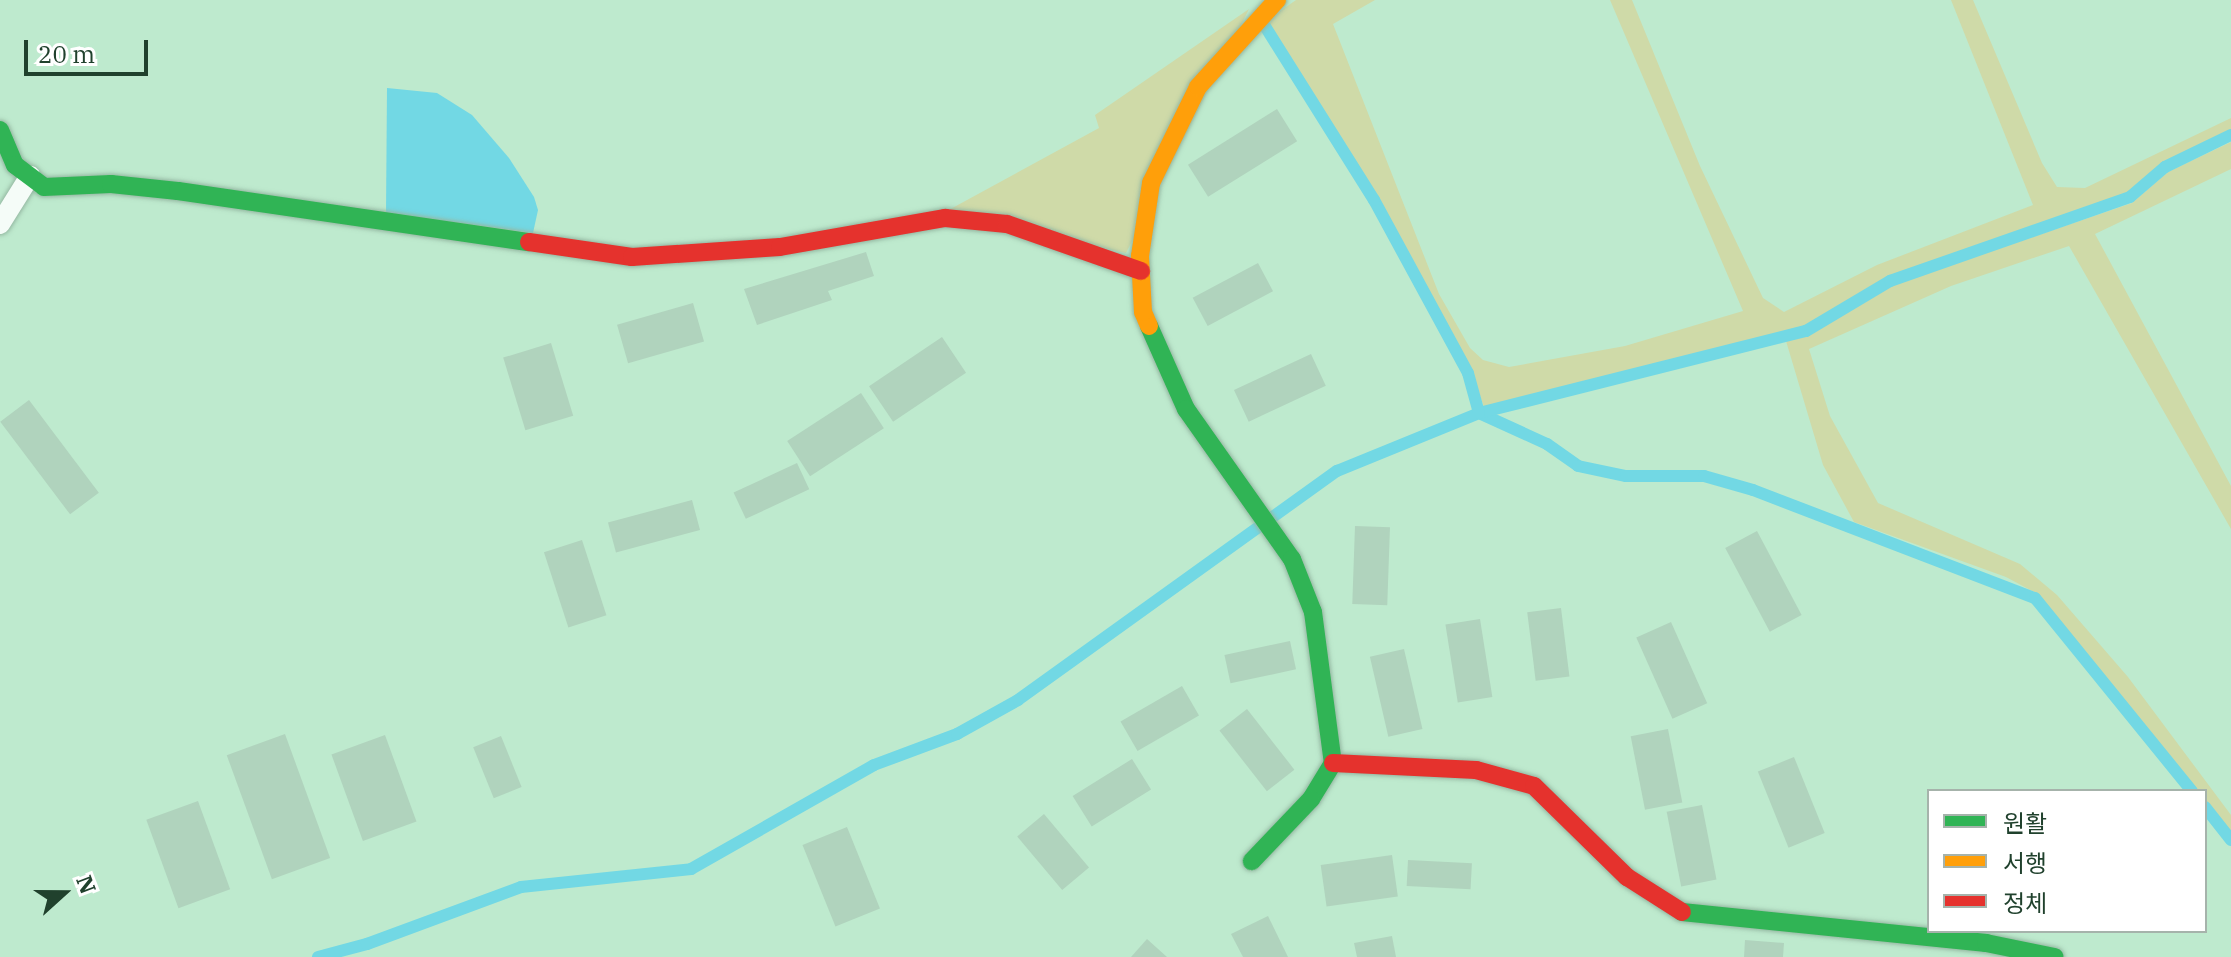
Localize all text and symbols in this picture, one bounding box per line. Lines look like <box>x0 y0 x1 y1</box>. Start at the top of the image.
scale bar <box>28 24 152 74</box>
text: 20 m <box>38 38 95 70</box>
legend <box>1927 789 2207 933</box>
text: 원활 <box>2003 807 2047 839</box>
text: 서행 <box>2003 847 2047 879</box>
north arrow <box>24 853 104 933</box>
text: N <box>70 871 104 898</box>
text: 정체 <box>2003 887 2047 919</box>

